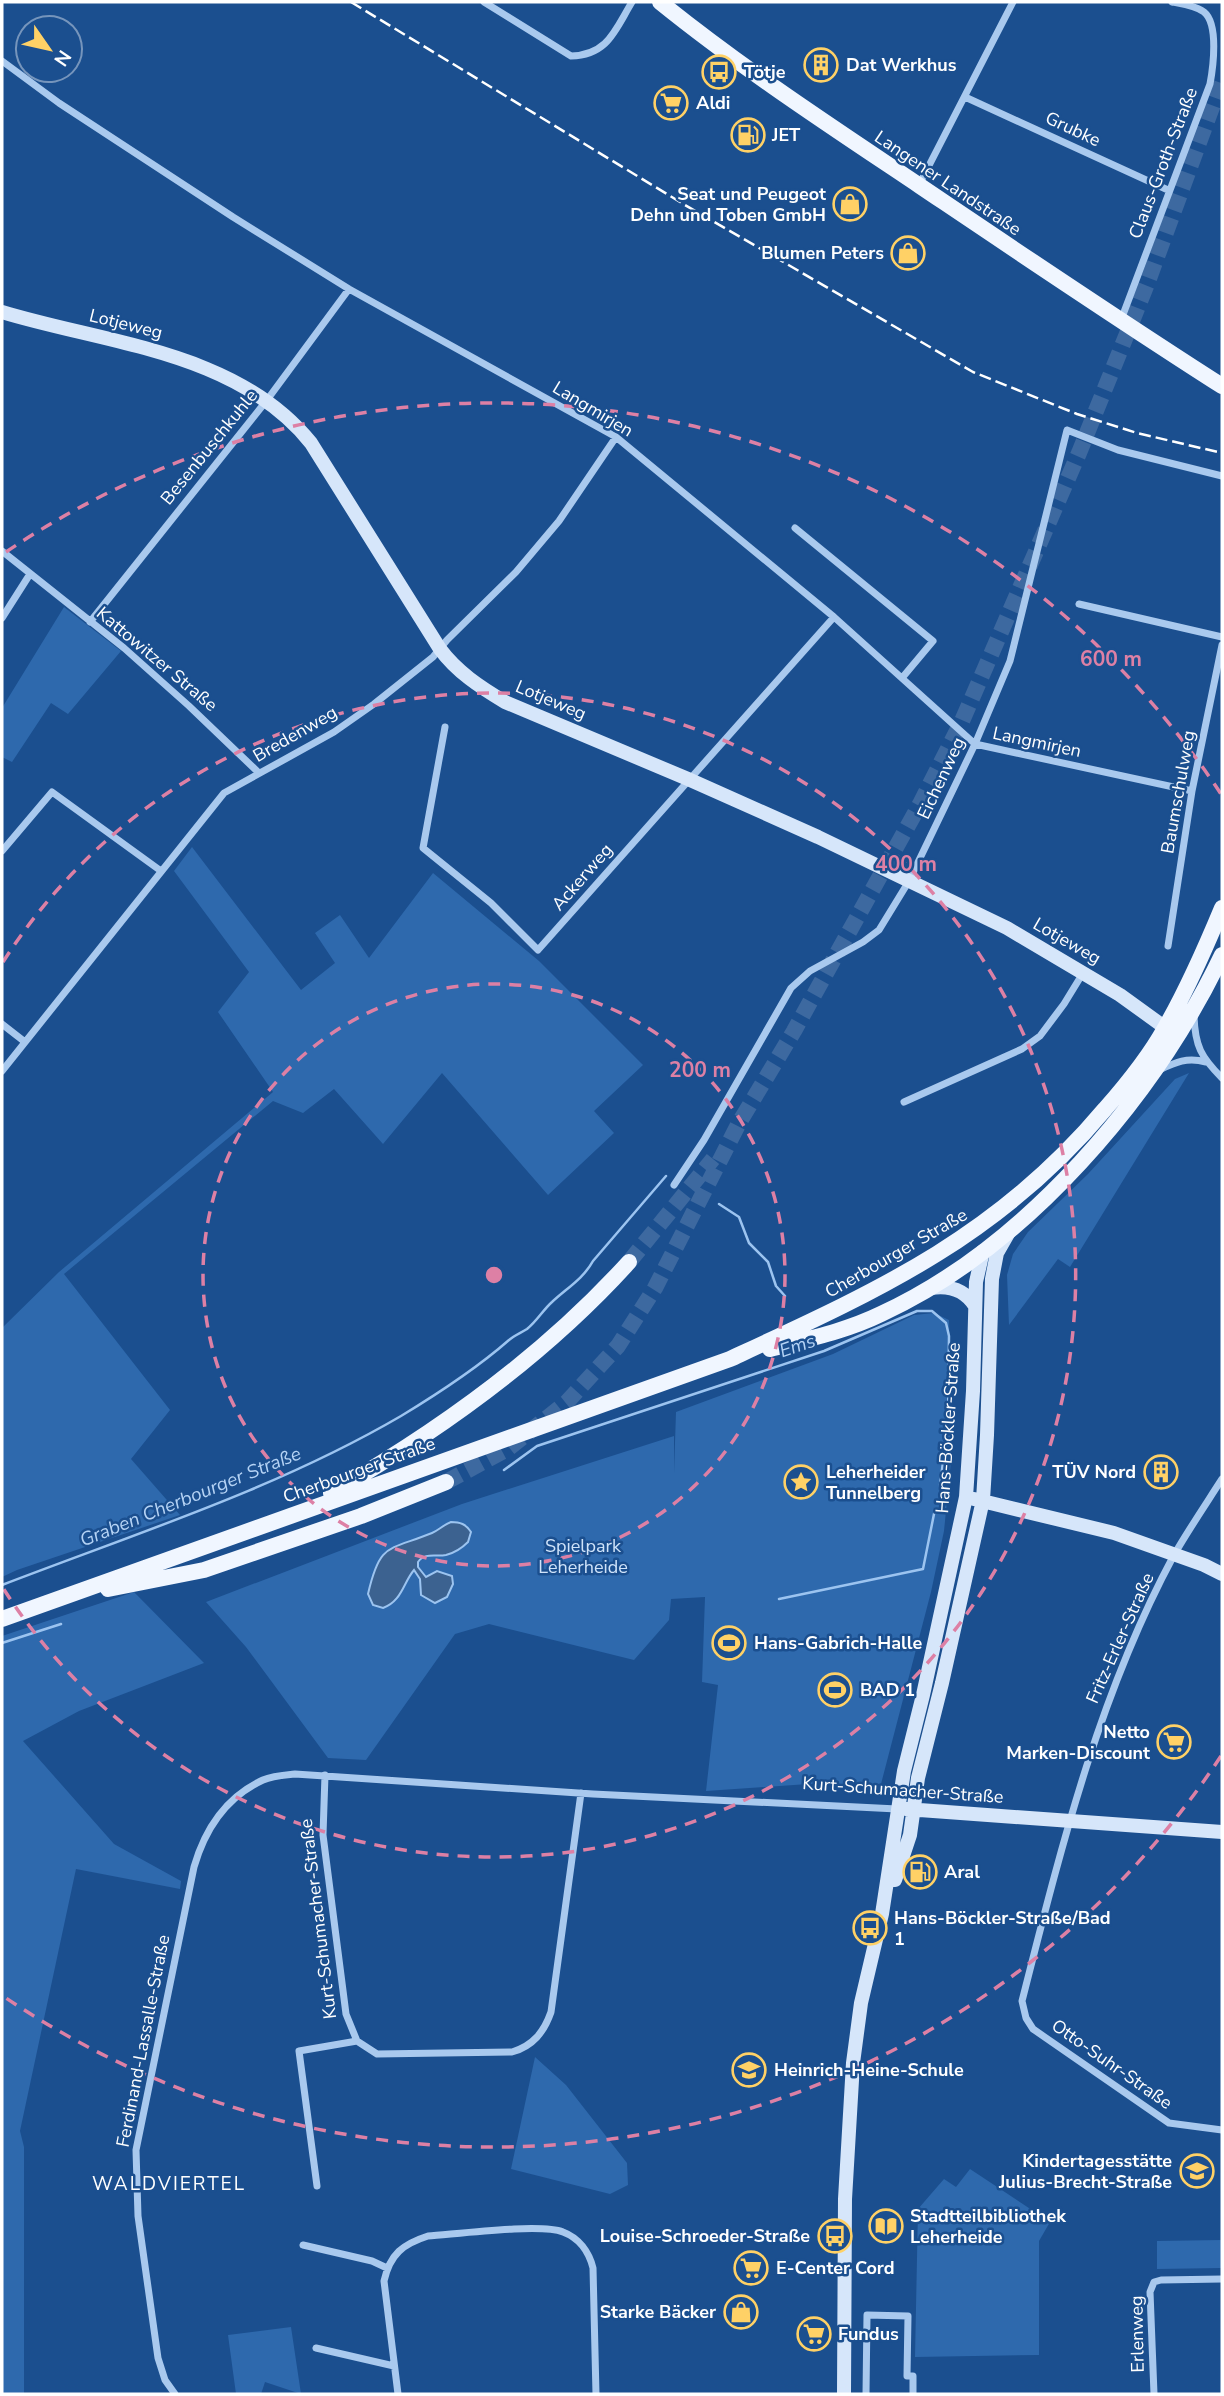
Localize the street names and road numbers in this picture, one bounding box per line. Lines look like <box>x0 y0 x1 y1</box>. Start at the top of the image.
street label: Claus-Groth-Straße <box>1123 84 1203 242</box>
street label: Grubke <box>1041 106 1105 152</box>
street label: Langener Landstraße <box>870 125 1026 241</box>
street label: Lotjeweg <box>87 303 165 345</box>
street label: Langmirjen <box>548 375 638 443</box>
street label: Besenbuschkuhle <box>155 384 263 510</box>
street label: Kattowitzer Straße <box>91 601 223 717</box>
street label: Lotjeweg <box>512 674 590 726</box>
street label: Bredenweg <box>249 700 341 768</box>
street label: Langmirjen <box>990 721 1084 763</box>
street label: Baumschulweg <box>1155 728 1201 856</box>
street label: Eichenweg <box>912 733 970 823</box>
street label: Ackerweg <box>546 838 618 916</box>
street label: Lotjeweg <box>1029 912 1105 970</box>
street label: Cherbourger Straße <box>821 1203 971 1303</box>
street label: Hans-Böckler-Straße <box>930 1342 966 1514</box>
street label: Cherbourger Straße <box>280 1431 438 1509</box>
street label: Fritz-Erler-Straße <box>1080 1569 1160 1707</box>
street label: Kurt-Schumacher-Straße <box>802 1771 1004 1809</box>
street label: Kurt-Schumacher-Straße <box>294 1818 342 2020</box>
street label: Ferdinand-Lassalle-Straße <box>111 1933 175 2149</box>
street label: Otto-Suhr-Straße <box>1047 2013 1177 2115</box>
street label: Erlenweg <box>1124 2295 1150 2373</box>

